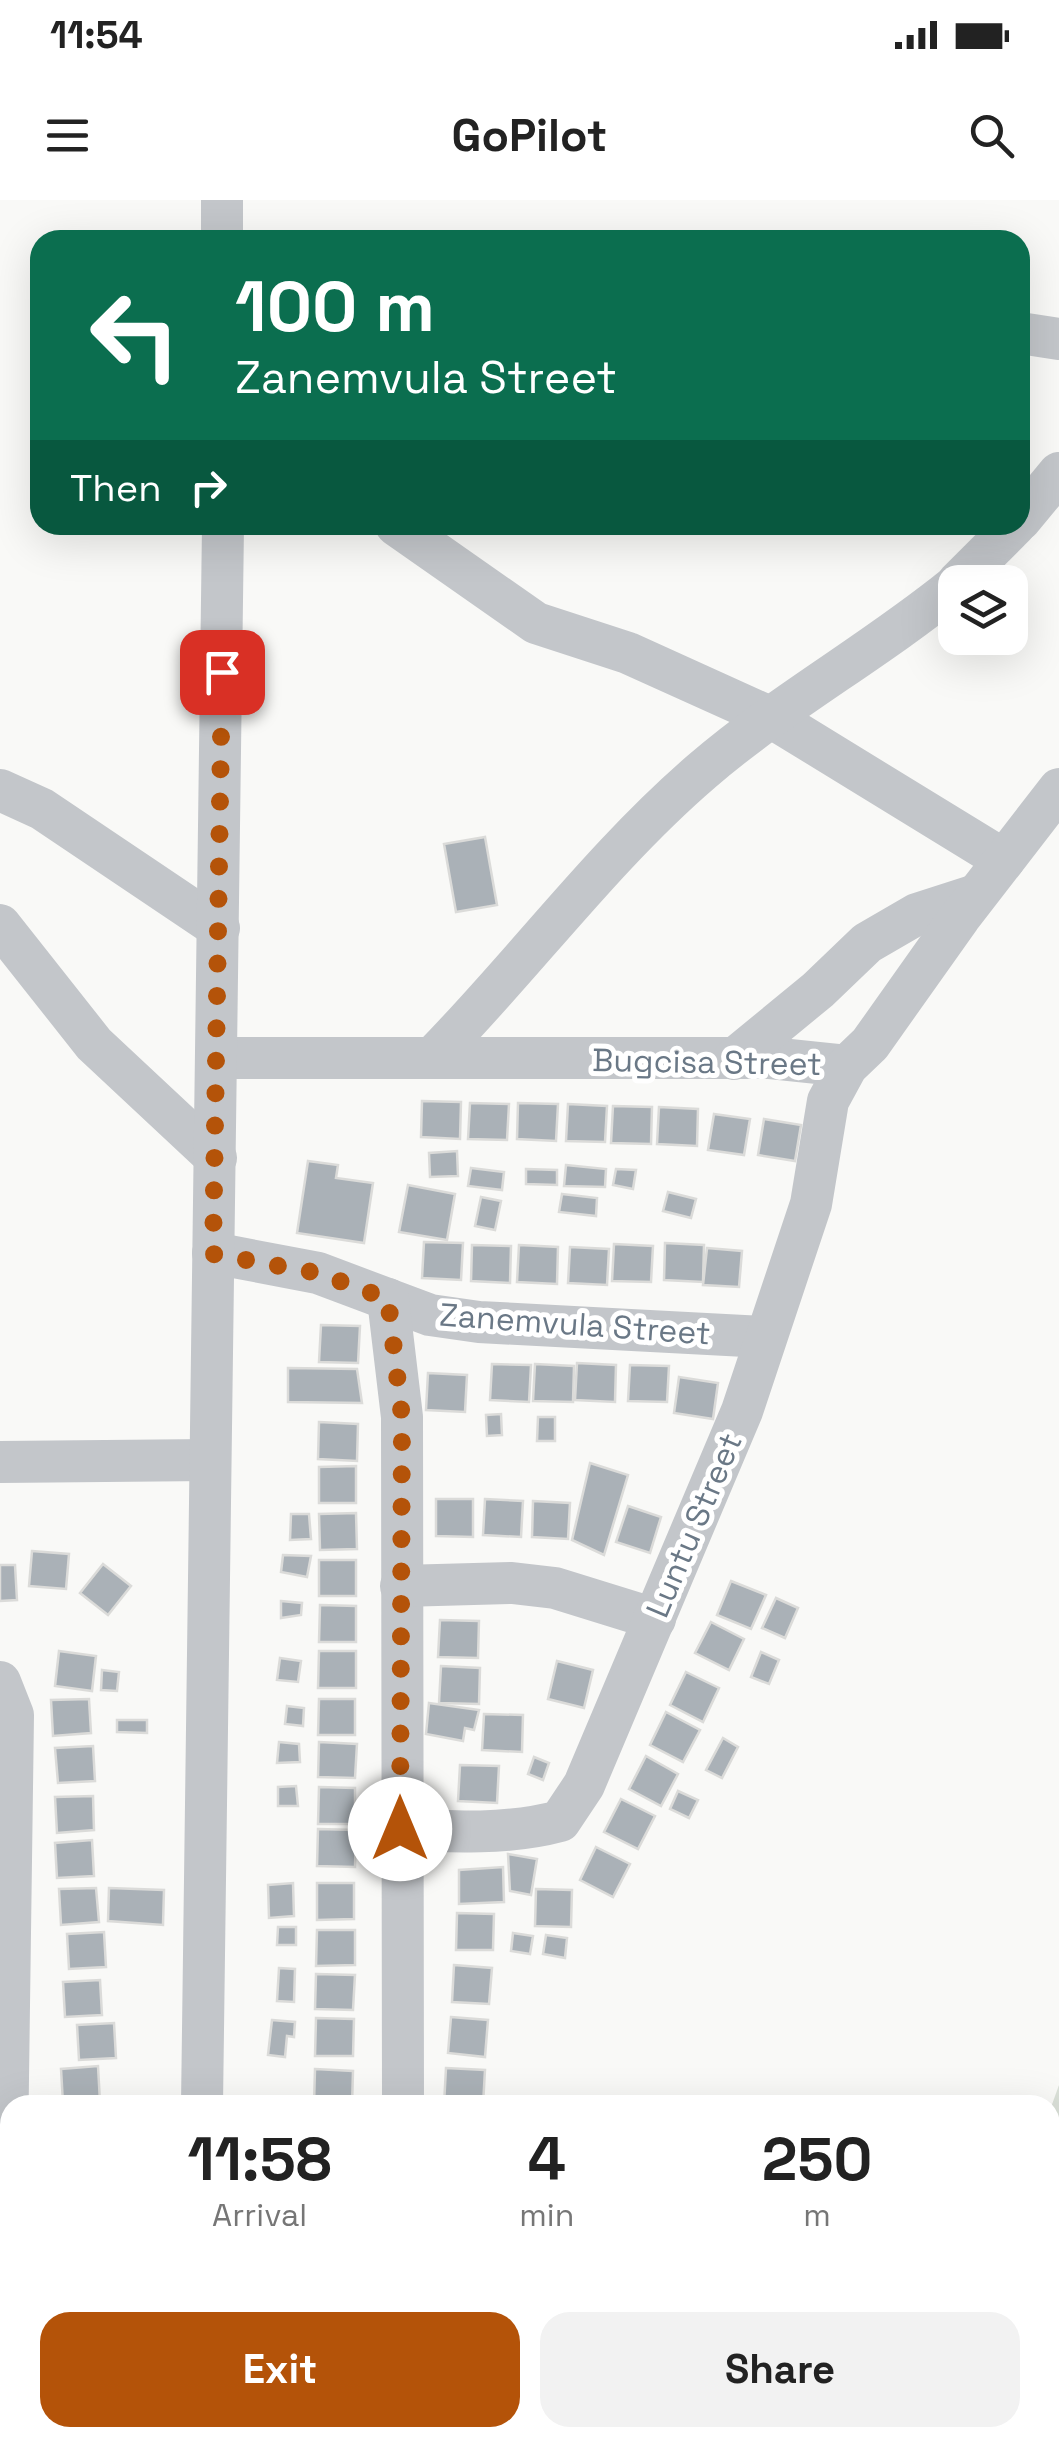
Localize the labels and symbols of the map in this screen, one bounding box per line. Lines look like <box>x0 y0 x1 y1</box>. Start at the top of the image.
pin <box>180 630 265 715</box>
street label: Bugcisa Street <box>592 1040 822 1084</box>
street label: Zanemvula Street <box>438 1295 712 1353</box>
street label: Luntu Street <box>637 1427 751 1623</box>
position arrow <box>348 1777 452 1881</box>

